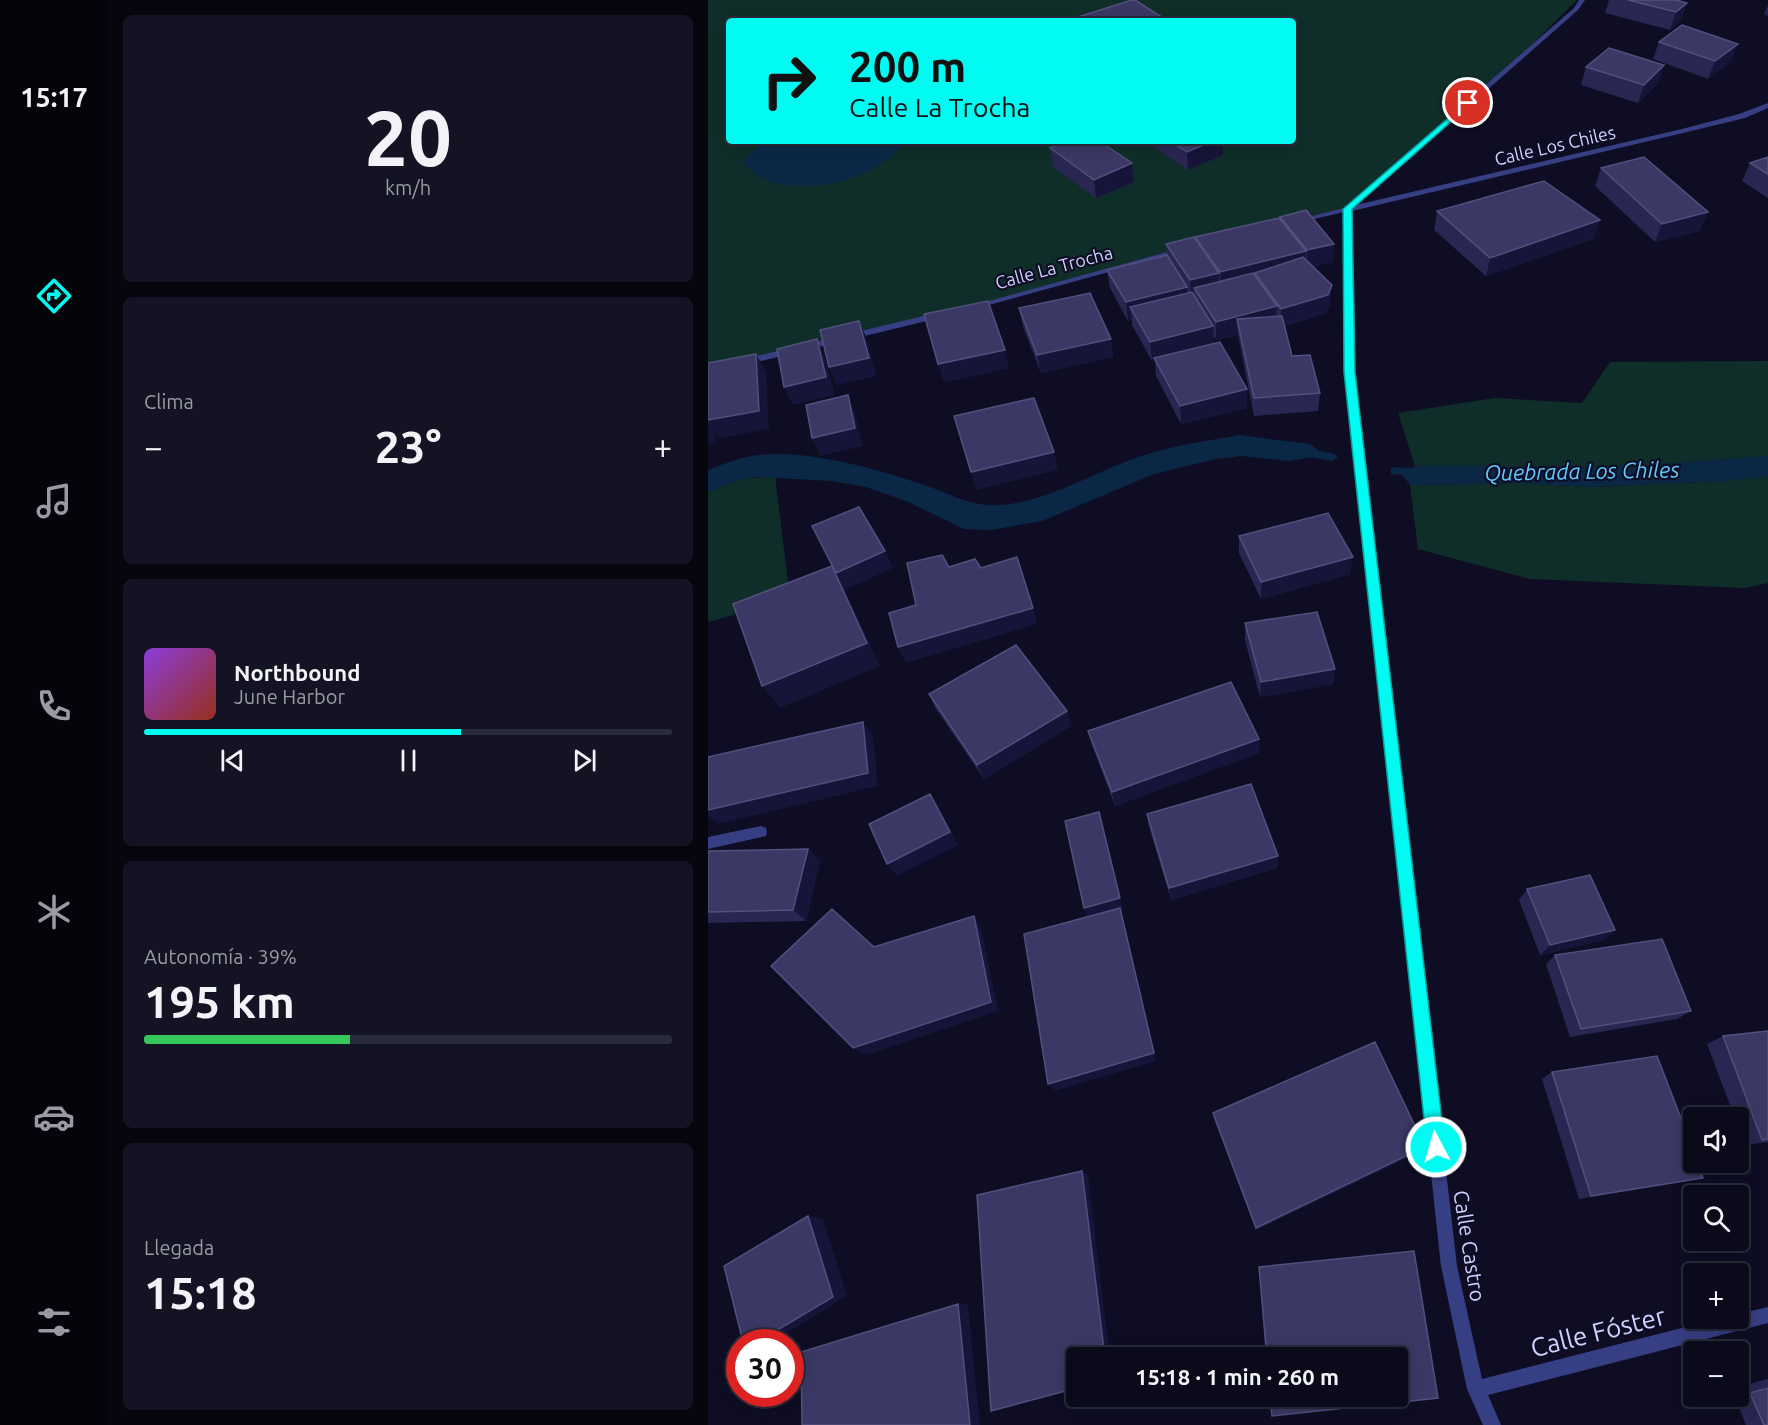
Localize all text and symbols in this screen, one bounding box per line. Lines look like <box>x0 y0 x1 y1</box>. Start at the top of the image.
icon: right <box>750 42 828 120</box>
text: 200 m <box>849 43 966 90</box>
pin <box>1442 77 1493 128</box>
text: 15:17 <box>20 82 88 112</box>
icon: arrive <box>1451 86 1484 119</box>
text: Calle La Trocha <box>849 92 1030 122</box>
text: 20 <box>364 93 452 181</box>
street label: Calle Los Chiles <box>1492 121 1617 169</box>
text: km/h <box>385 176 431 199</box>
street label: Calle La Trocha <box>993 242 1115 292</box>
icon: directions <box>33 275 75 317</box>
text: Clima <box>144 390 194 413</box>
text: 23° <box>375 421 441 472</box>
text: − <box>144 428 163 465</box>
text: + <box>653 428 672 465</box>
water label: Quebrada Los Chiles <box>1484 456 1680 485</box>
icon: music <box>33 480 75 522</box>
text: Northbound <box>234 660 360 685</box>
icon: phone <box>33 685 75 727</box>
text: June Harbor <box>234 685 345 708</box>
icon: previous <box>216 744 249 777</box>
icon: pause <box>392 744 425 777</box>
icon: next <box>568 744 601 777</box>
icon: climate <box>33 891 75 933</box>
text: Autonomía · 39% <box>144 945 297 968</box>
text: 195 km <box>144 976 295 1027</box>
icon: car <box>33 1096 75 1138</box>
map controls <box>1683 1107 1749 1407</box>
button: sound <box>1683 1107 1749 1173</box>
position arrow <box>1404 1115 1468 1179</box>
button: search <box>1683 1185 1749 1251</box>
street label: Calle Castro <box>1449 1188 1491 1303</box>
text: Llegada <box>144 1236 214 1259</box>
button: + <box>1683 1263 1749 1329</box>
text: 15:18 <box>144 1267 257 1318</box>
icon: filters <box>33 1301 75 1343</box>
street label: Calle Fóster <box>1528 1301 1668 1362</box>
speed limit sign: 30 <box>726 1329 804 1407</box>
button: − <box>1683 1341 1749 1407</box>
text: 15:18 · 1 min · 260 m <box>1135 1364 1339 1389</box>

